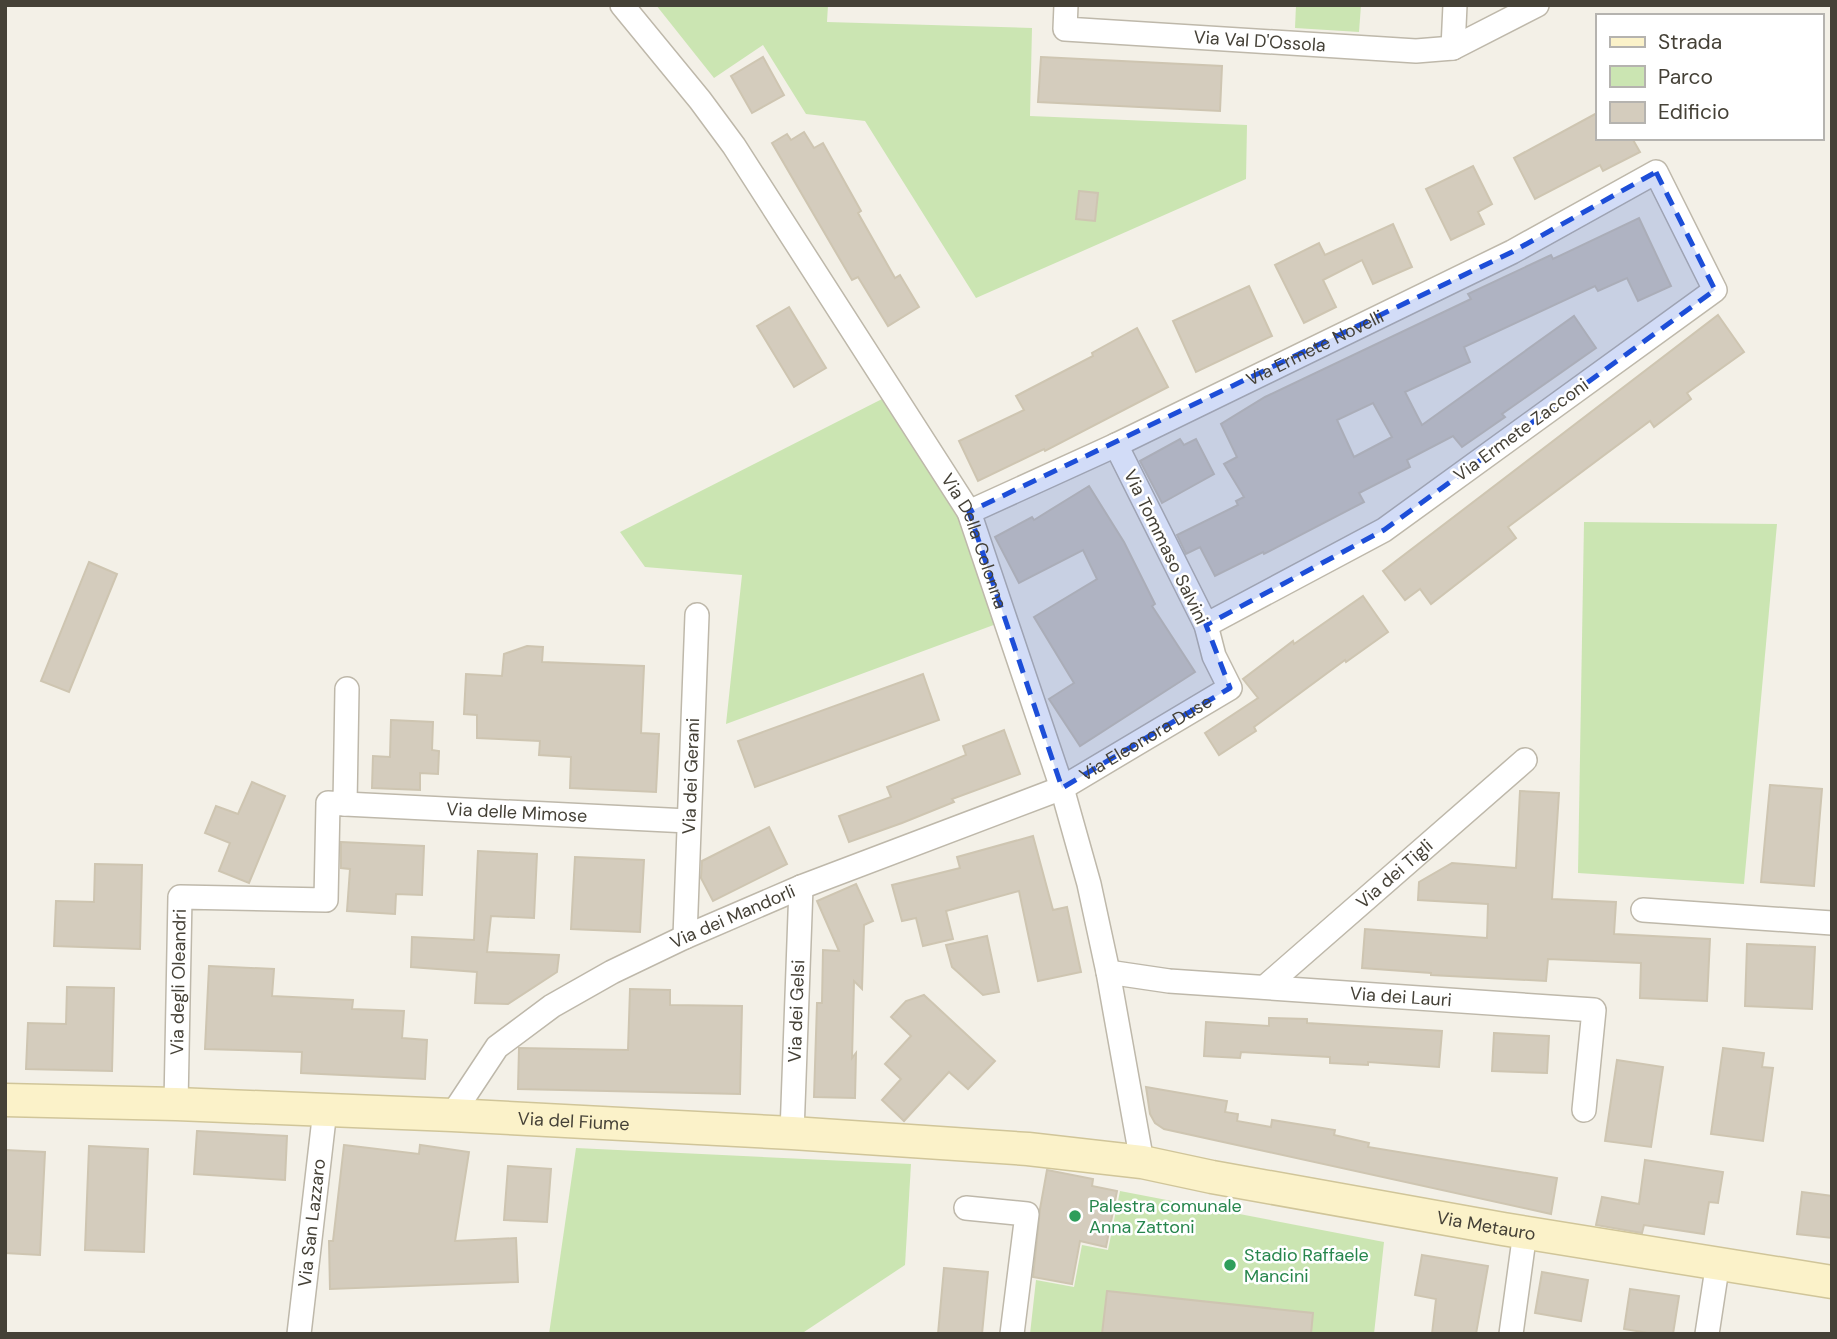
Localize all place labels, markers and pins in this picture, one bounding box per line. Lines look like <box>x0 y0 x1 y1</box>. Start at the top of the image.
place label: Palestra comunale Anna Zattoni <box>1089 1194 1242 1239</box>
marker: Palestra comunale Anna Zattoni <box>1067 1208 1083 1224</box>
place label: Stadio Raffaele Mancini <box>1244 1243 1369 1288</box>
marker: Stadio Raffaele Mancini <box>1222 1257 1238 1273</box>

